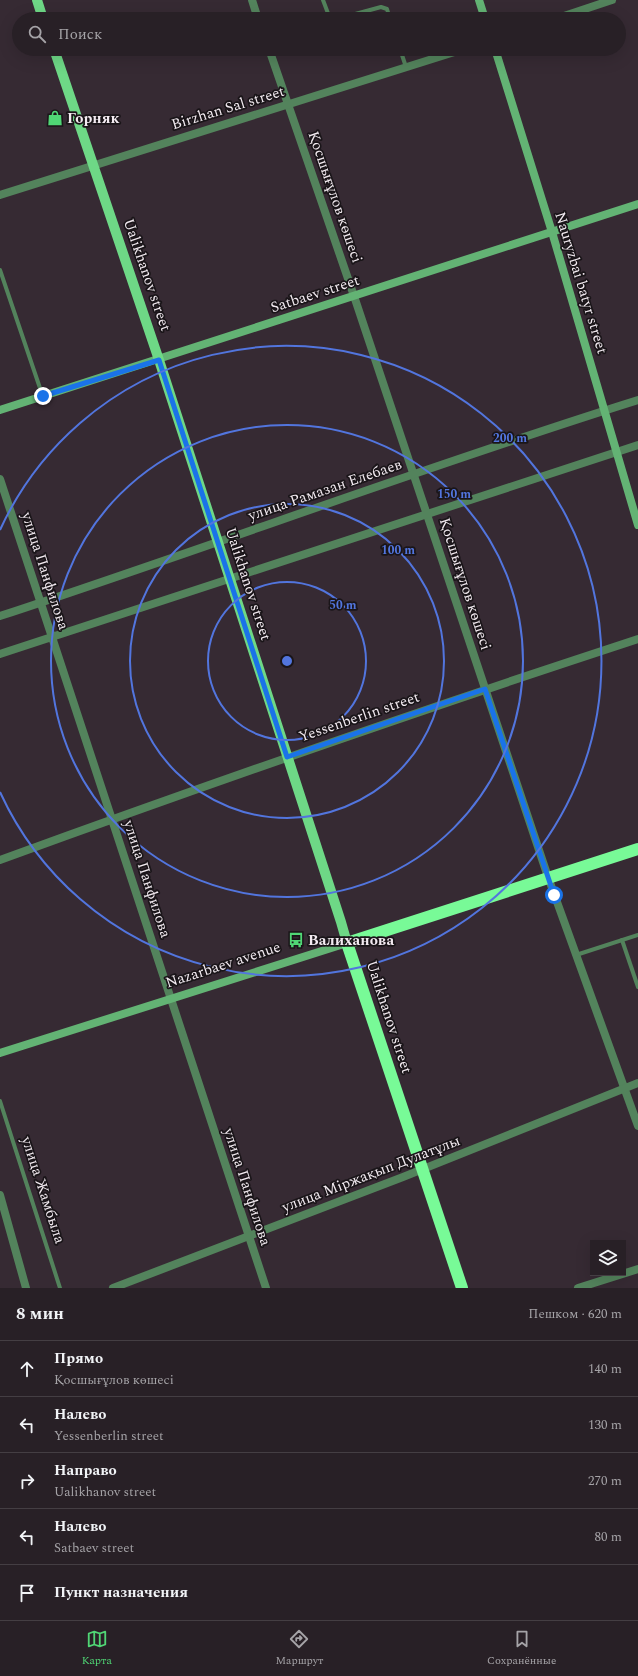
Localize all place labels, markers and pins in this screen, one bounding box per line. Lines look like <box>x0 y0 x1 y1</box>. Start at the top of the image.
place label: Горняк <box>67 107 120 130</box>
shop icon: Горняк <box>46 109 64 127</box>
centre of rings <box>280 654 294 668</box>
place label: Валиханова <box>308 929 394 952</box>
bus stop icon: Валиханова <box>287 931 305 949</box>

